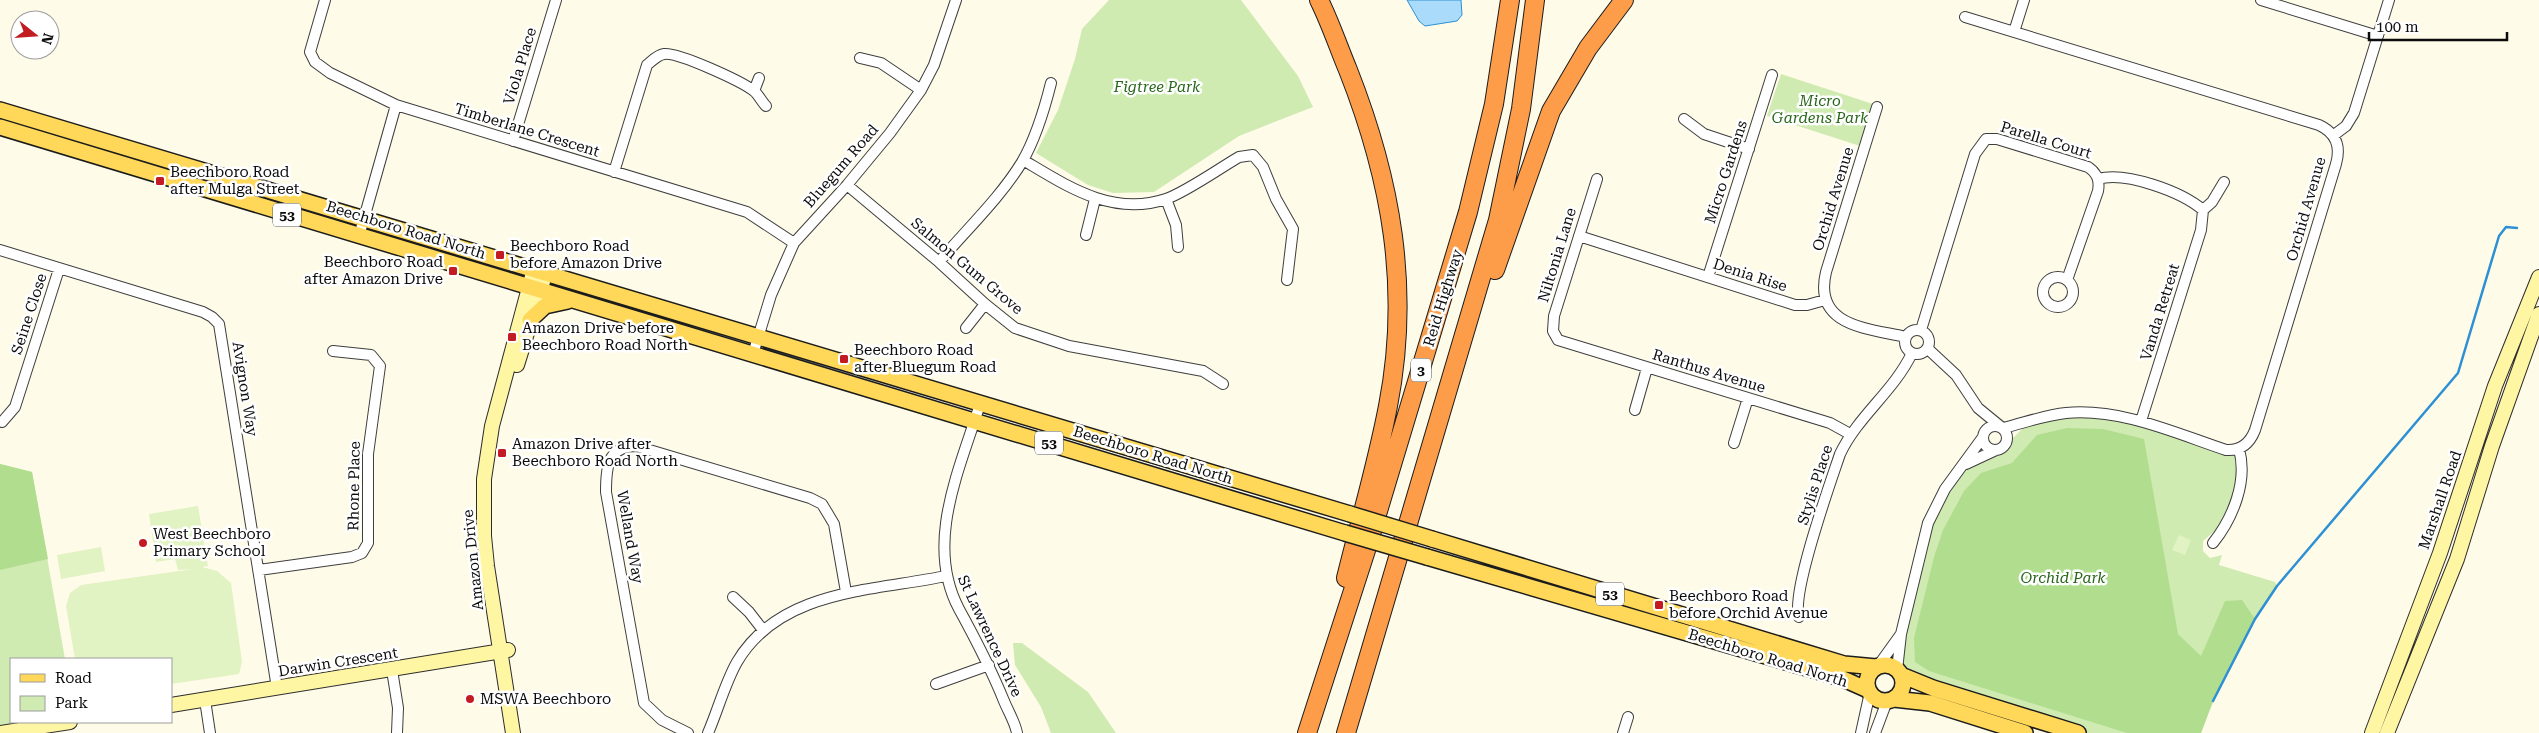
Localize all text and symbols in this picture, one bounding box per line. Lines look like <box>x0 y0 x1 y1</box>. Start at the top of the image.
north arrow <box>10 10 60 60</box>
scale bar <box>2369 10 2506 42</box>
text: 100 m <box>2376 18 2419 36</box>
street label: Viola Place <box>500 25 540 107</box>
text: N <box>38 31 57 47</box>
park label: Figtree Park <box>1113 78 1201 96</box>
park label: Micro Gardens Park <box>1772 92 1869 127</box>
street label: Timberlane Crescent <box>452 99 602 161</box>
street label: Micro Gardens <box>1701 118 1751 226</box>
street label: Parella Court <box>1998 118 2094 162</box>
street label: Bluegum Road <box>800 120 882 211</box>
street label: Orchid Avenue <box>1809 145 1857 253</box>
street label: Orchid Avenue <box>2282 155 2330 263</box>
place label: Beechboro Road after Mulga Street <box>170 163 300 198</box>
marker: Beechboro Road after Mulga Street <box>154 175 166 187</box>
street label: Beechboro Road North <box>324 197 488 263</box>
road number: 53 <box>273 204 301 226</box>
street label: Niltonia Lane <box>1534 206 1580 304</box>
street label: Salmon Gum Grove <box>907 214 1027 318</box>
place label: Beechboro Road before Amazon Drive <box>510 237 662 272</box>
street label: Reid Highway <box>1420 247 1466 349</box>
marker: Beechboro Road before Amazon Drive <box>494 249 506 261</box>
place label: Beechboro Road after Amazon Drive <box>304 253 443 288</box>
street label: Denia Rise <box>1711 255 1789 295</box>
street label: Vanda Retreat <box>2137 261 2183 363</box>
marker: Beechboro Road after Amazon Drive <box>447 265 459 277</box>
street label: Seine Close <box>7 271 51 357</box>
place label: Amazon Drive before Beechboro Road North <box>522 319 688 354</box>
marker: Amazon Drive before Beechboro Road North <box>506 331 518 343</box>
street label: Avignon Way <box>229 340 261 438</box>
place label: Beechboro Road after Bluegum Road <box>854 341 997 376</box>
street label: Ranthus Avenue <box>1650 345 1768 397</box>
marker: Beechboro Road after Bluegum Road <box>838 353 850 365</box>
road number: 3 <box>1411 358 1431 382</box>
street label: Beechboro Road North <box>1071 422 1235 488</box>
road number: 53 <box>1035 432 1063 454</box>
place label: Amazon Drive after Beechboro Road North <box>512 435 678 470</box>
street label: Rhone Place <box>344 441 364 531</box>
street label: Stylis Place <box>1794 443 1836 527</box>
marker: Amazon Drive after Beechboro Road North <box>496 447 508 459</box>
street label: Marshall Road <box>2415 448 2465 552</box>
street label: Welland Way <box>613 489 647 585</box>
street label: Amazon Drive <box>459 509 487 611</box>
place label: West Beechboro Primary School <box>153 525 271 560</box>
marker: West Beechboro Primary School <box>137 537 149 549</box>
park label: Orchid Park <box>2020 569 2106 587</box>
street label: St Lawrence Drive <box>954 572 1026 700</box>
road number: 53 <box>1596 582 1624 606</box>
place label: Beechboro Road before Orchid Avenue <box>1669 587 1828 622</box>
marker: Beechboro Road before Orchid Avenue <box>1653 599 1665 611</box>
street label: Beechboro Road North <box>1686 625 1850 691</box>
street label: Darwin Crescent <box>277 644 399 680</box>
legend <box>10 658 172 723</box>
text: Road <box>55 669 92 687</box>
place label: MSWA Beechboro <box>480 690 611 708</box>
marker: MSWA Beechboro <box>464 693 476 705</box>
text: Park <box>55 694 89 712</box>

